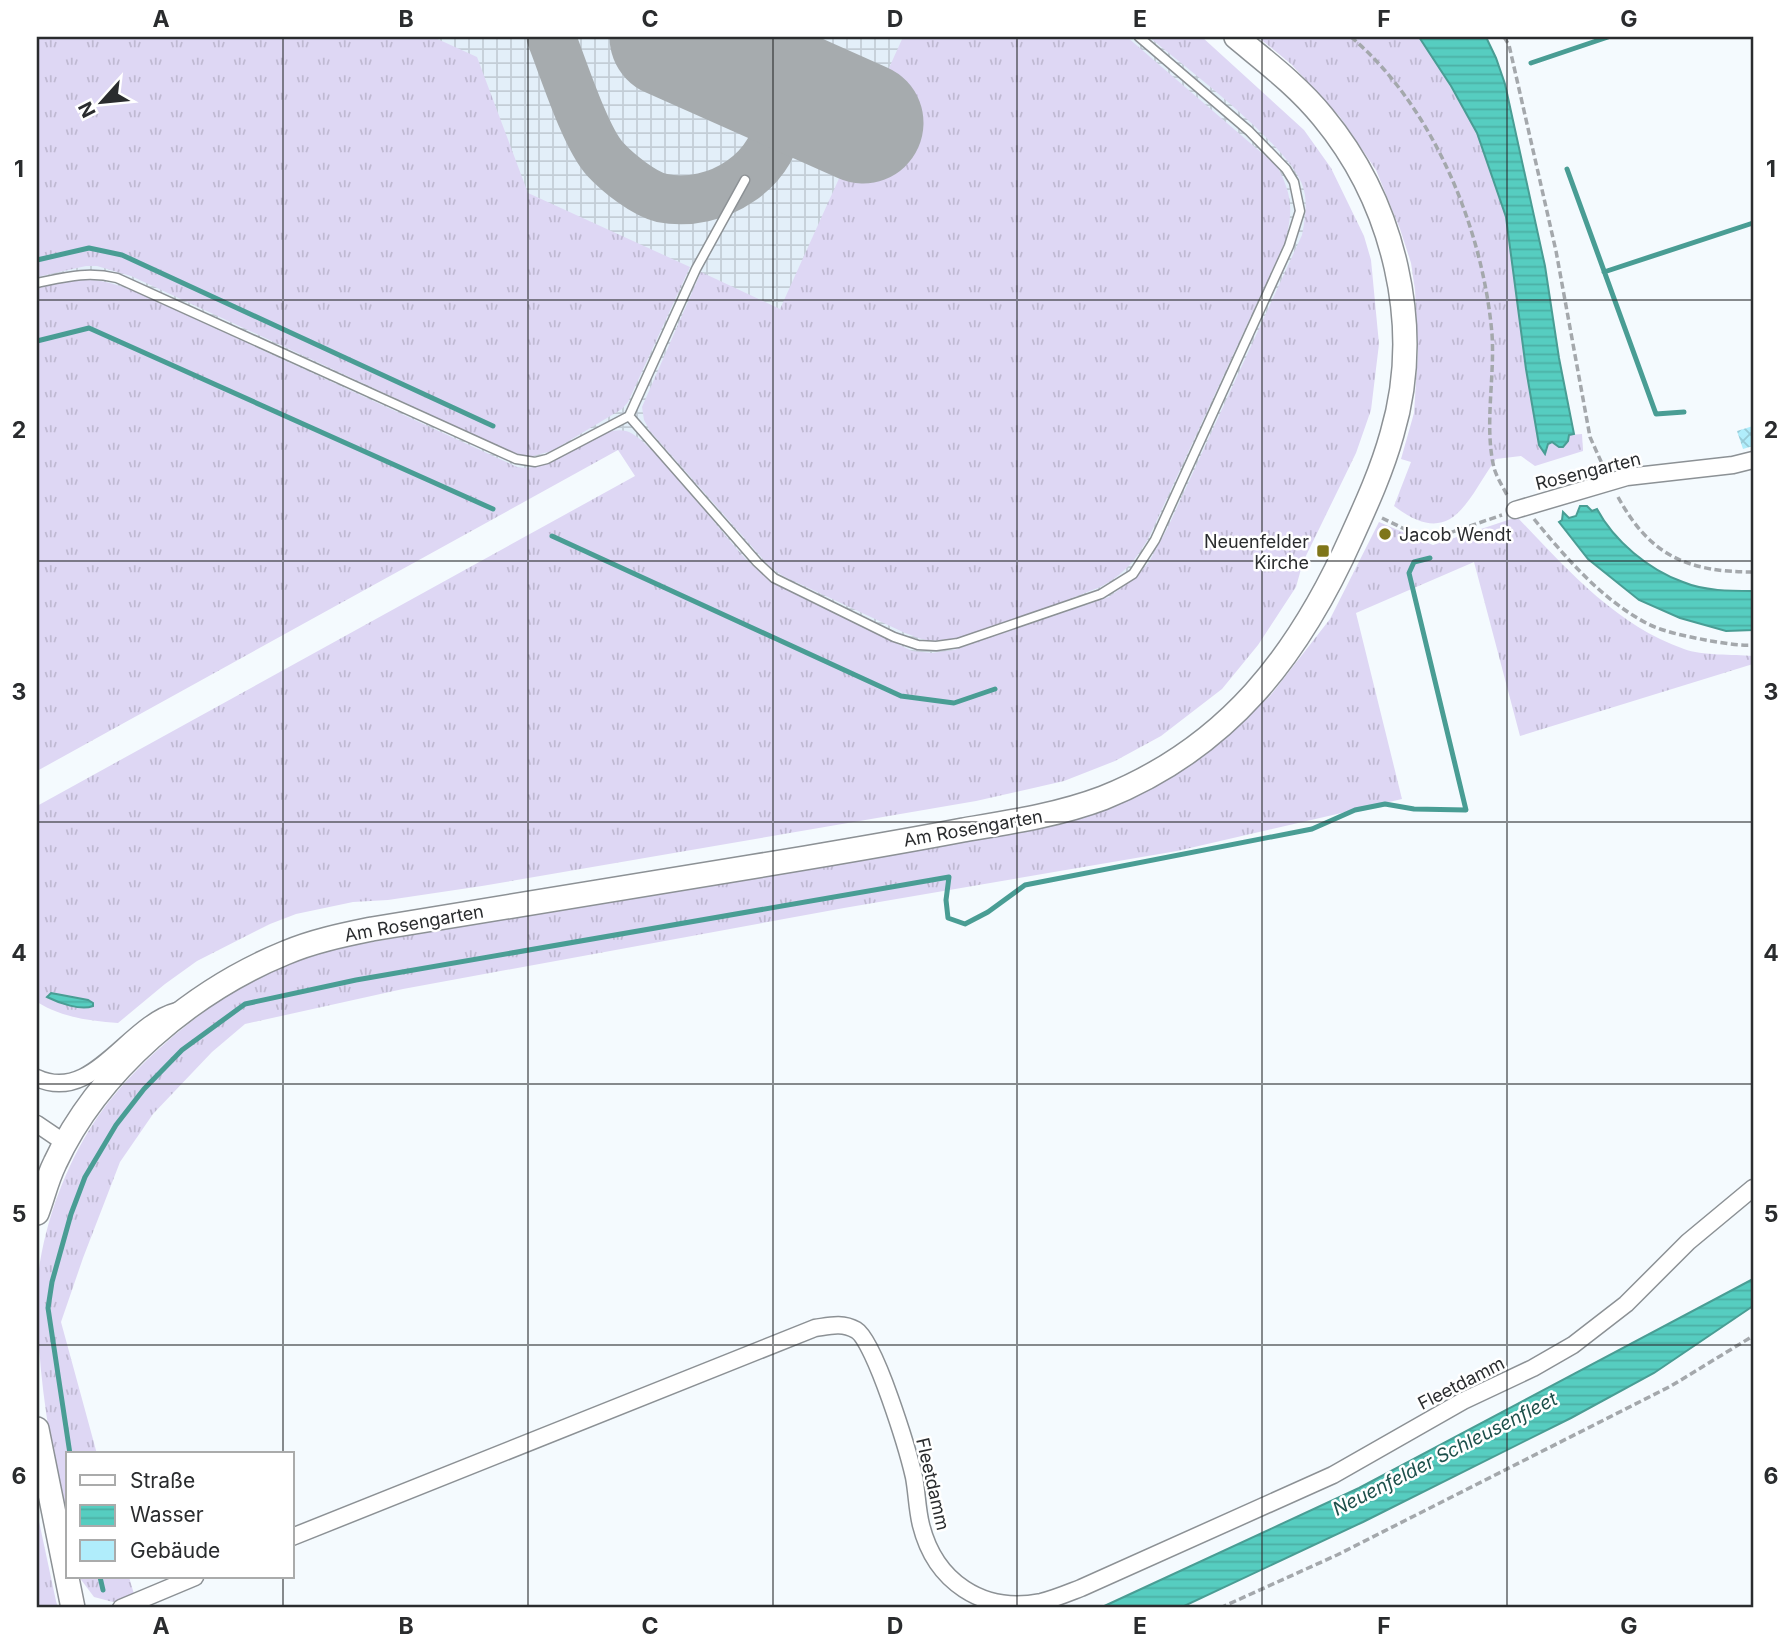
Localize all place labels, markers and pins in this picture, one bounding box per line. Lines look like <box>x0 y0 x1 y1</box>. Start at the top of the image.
place label: Jacob Wendt <box>1399 524 1512 545</box>
marker: Jacob Wendt <box>1377 526 1393 542</box>
place label: Neuenfelder Kirche <box>1204 531 1309 573</box>
marker: Neuenfelder Kirche <box>1315 543 1331 559</box>

